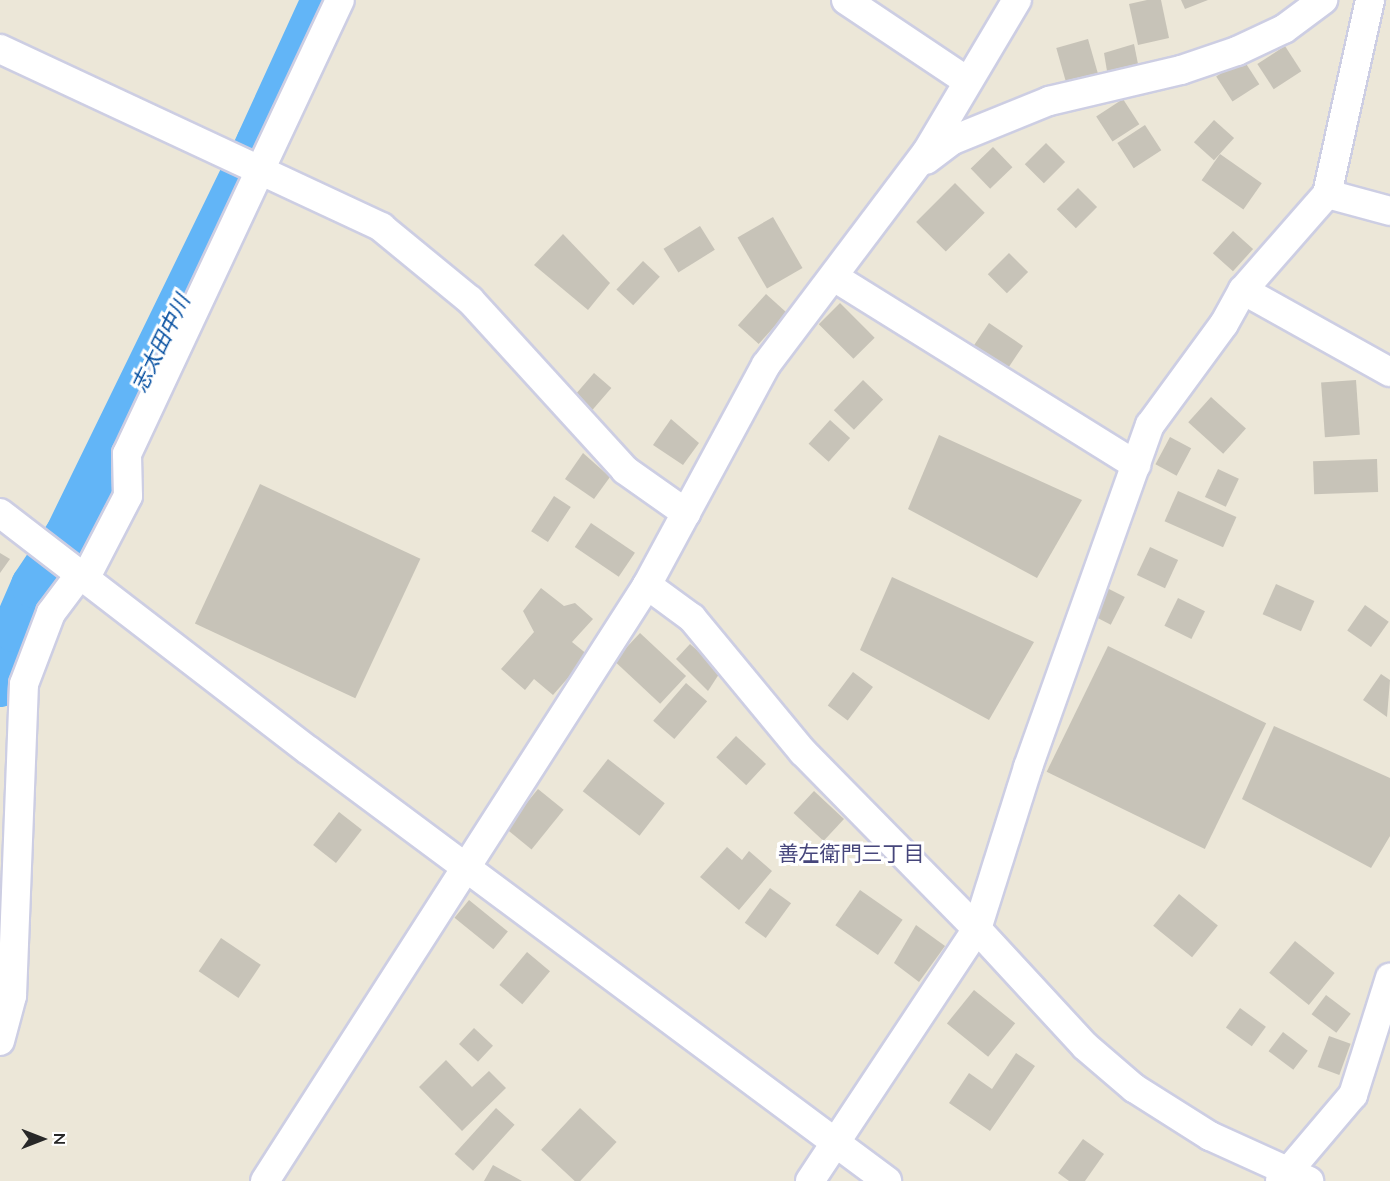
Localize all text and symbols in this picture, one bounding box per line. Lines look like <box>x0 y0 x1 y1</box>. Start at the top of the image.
water label: 志太田中川 <box>126 290 194 396</box>
district label: 善左衛門三丁目 <box>778 840 924 866</box>
north arrow <box>12 1109 72 1169</box>
text: N <box>51 1133 70 1145</box>

